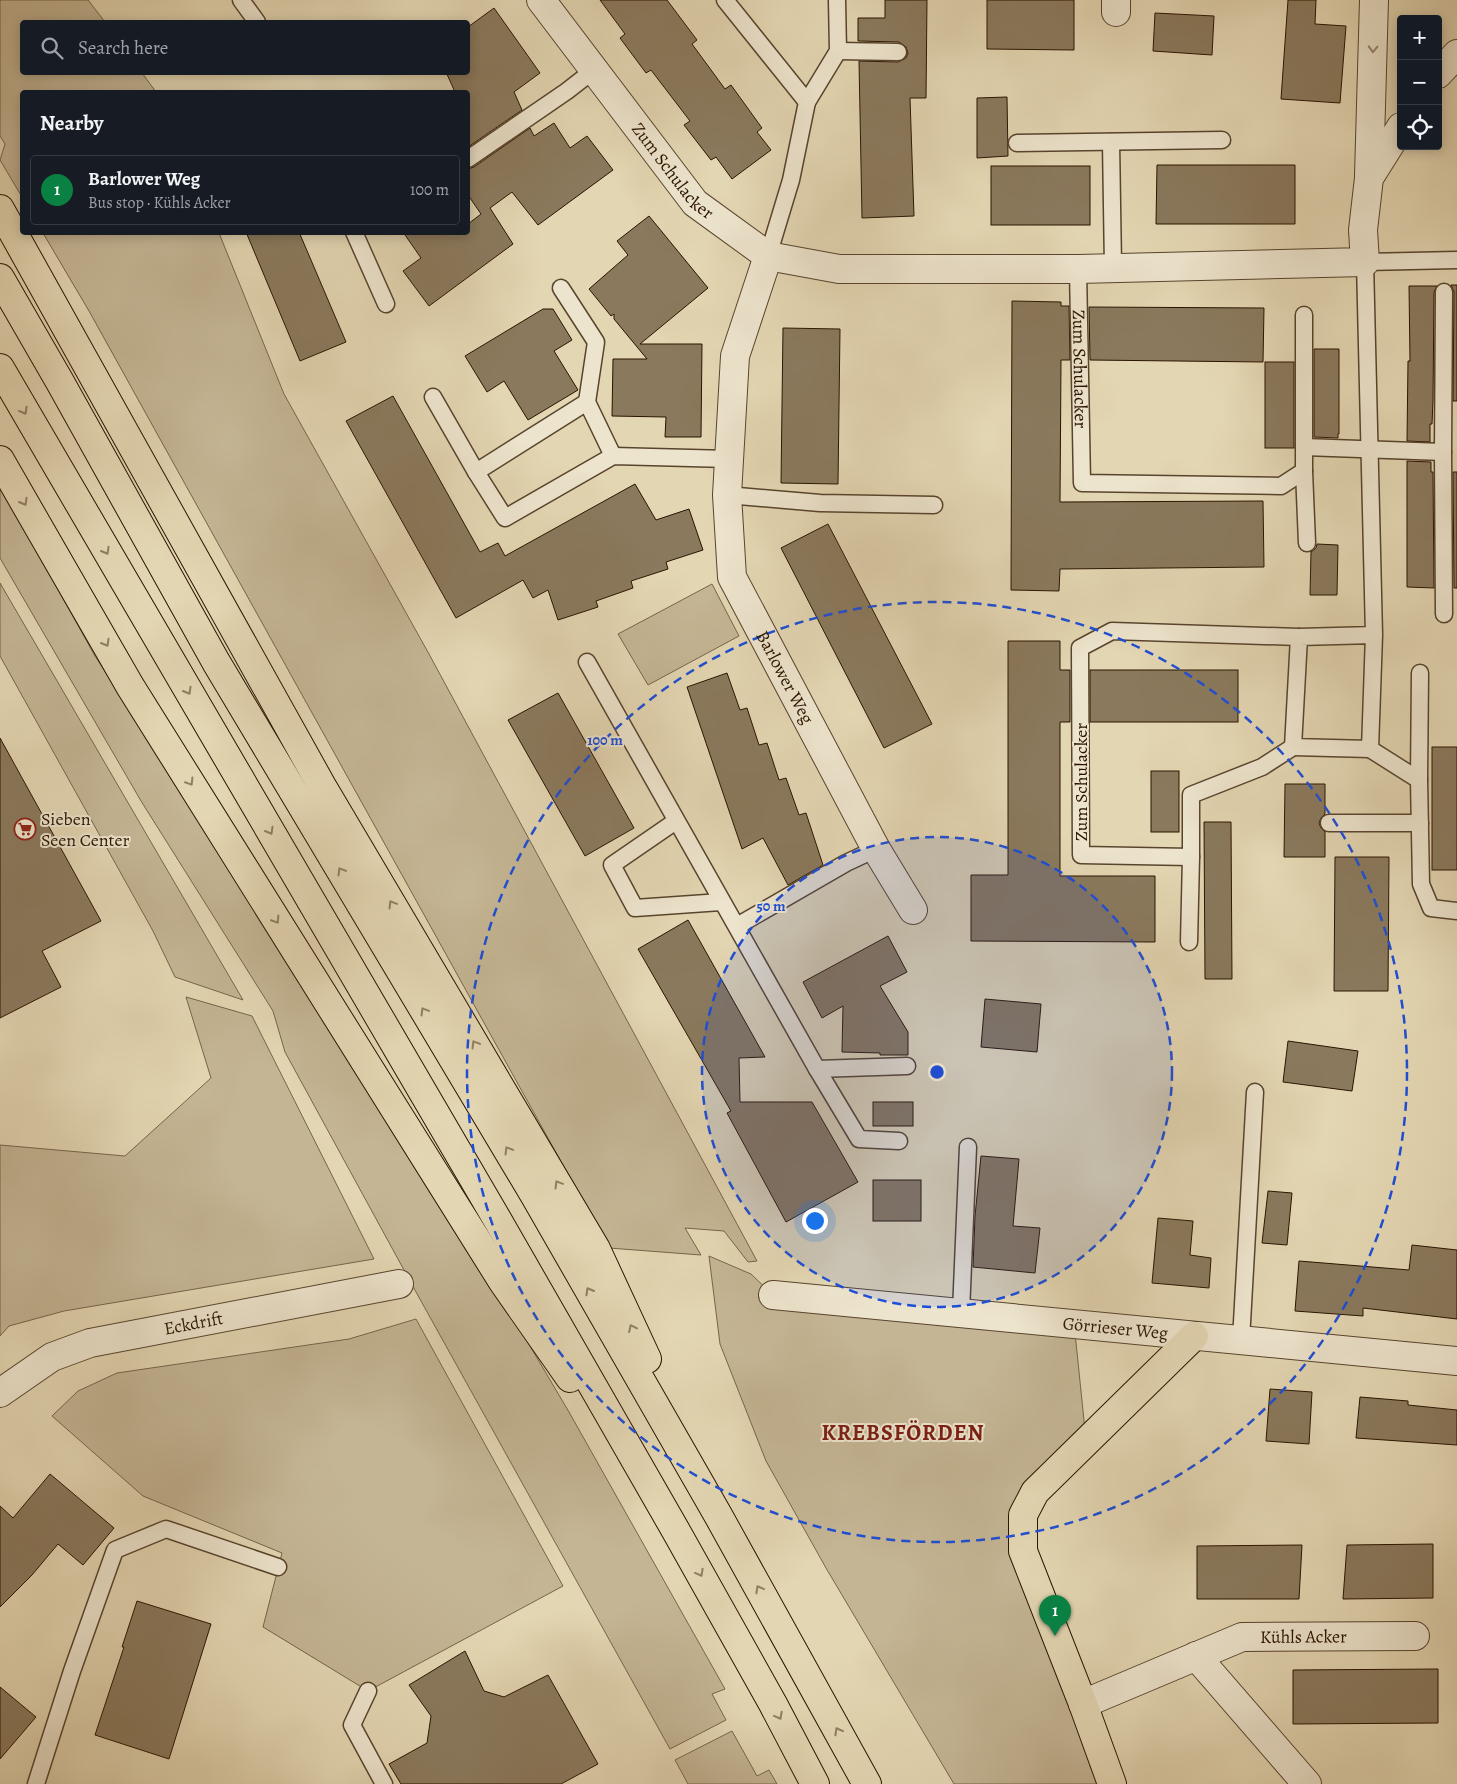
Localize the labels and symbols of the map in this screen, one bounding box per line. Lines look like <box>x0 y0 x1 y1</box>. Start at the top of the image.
one-way arrow <box>1368 45 1378 53</box>
street label: Zum Schulacker <box>626 118 719 225</box>
street label: Zum Schulacker <box>1067 309 1093 429</box>
one-way arrow <box>18 405 28 414</box>
one-way arrow <box>18 497 28 506</box>
one-way arrow <box>99 545 109 554</box>
street label: Barlower Weg <box>750 626 820 728</box>
one-way arrow <box>99 638 109 647</box>
one-way arrow <box>181 686 191 695</box>
street label: Zum Schulacker <box>1069 723 1093 841</box>
text: 100 m <box>587 730 623 750</box>
one-way arrow <box>184 776 193 785</box>
place label: Sieben Seen Center <box>41 807 130 852</box>
supermarket icon: Sieben Seen Center <box>13 817 37 841</box>
one-way arrow <box>263 826 273 835</box>
one-way arrow <box>338 868 348 877</box>
text: 50 m <box>756 896 786 916</box>
one-way arrow <box>388 900 398 909</box>
one-way arrow <box>270 914 280 923</box>
one-way arrow <box>421 1007 431 1016</box>
one-way arrow <box>471 1040 481 1049</box>
centre of rings <box>928 1063 946 1081</box>
one-way arrow <box>504 1147 514 1156</box>
one-way arrow <box>554 1180 564 1189</box>
your location <box>802 1208 828 1234</box>
one-way arrow <box>586 1287 596 1296</box>
street label: Eckdrift <box>162 1306 225 1341</box>
street label: Görrieser Weg <box>1062 1311 1169 1345</box>
one-way arrow <box>628 1324 639 1333</box>
district label: KREBSFÖRDEN <box>821 1418 985 1448</box>
one-way arrow <box>694 1568 704 1577</box>
one-way arrow <box>755 1585 765 1594</box>
pin: 1 <box>1039 1595 1071 1636</box>
street label: Kühls Acker <box>1260 1624 1347 1649</box>
one-way arrow <box>773 1710 783 1719</box>
one-way arrow <box>834 1728 844 1737</box>

